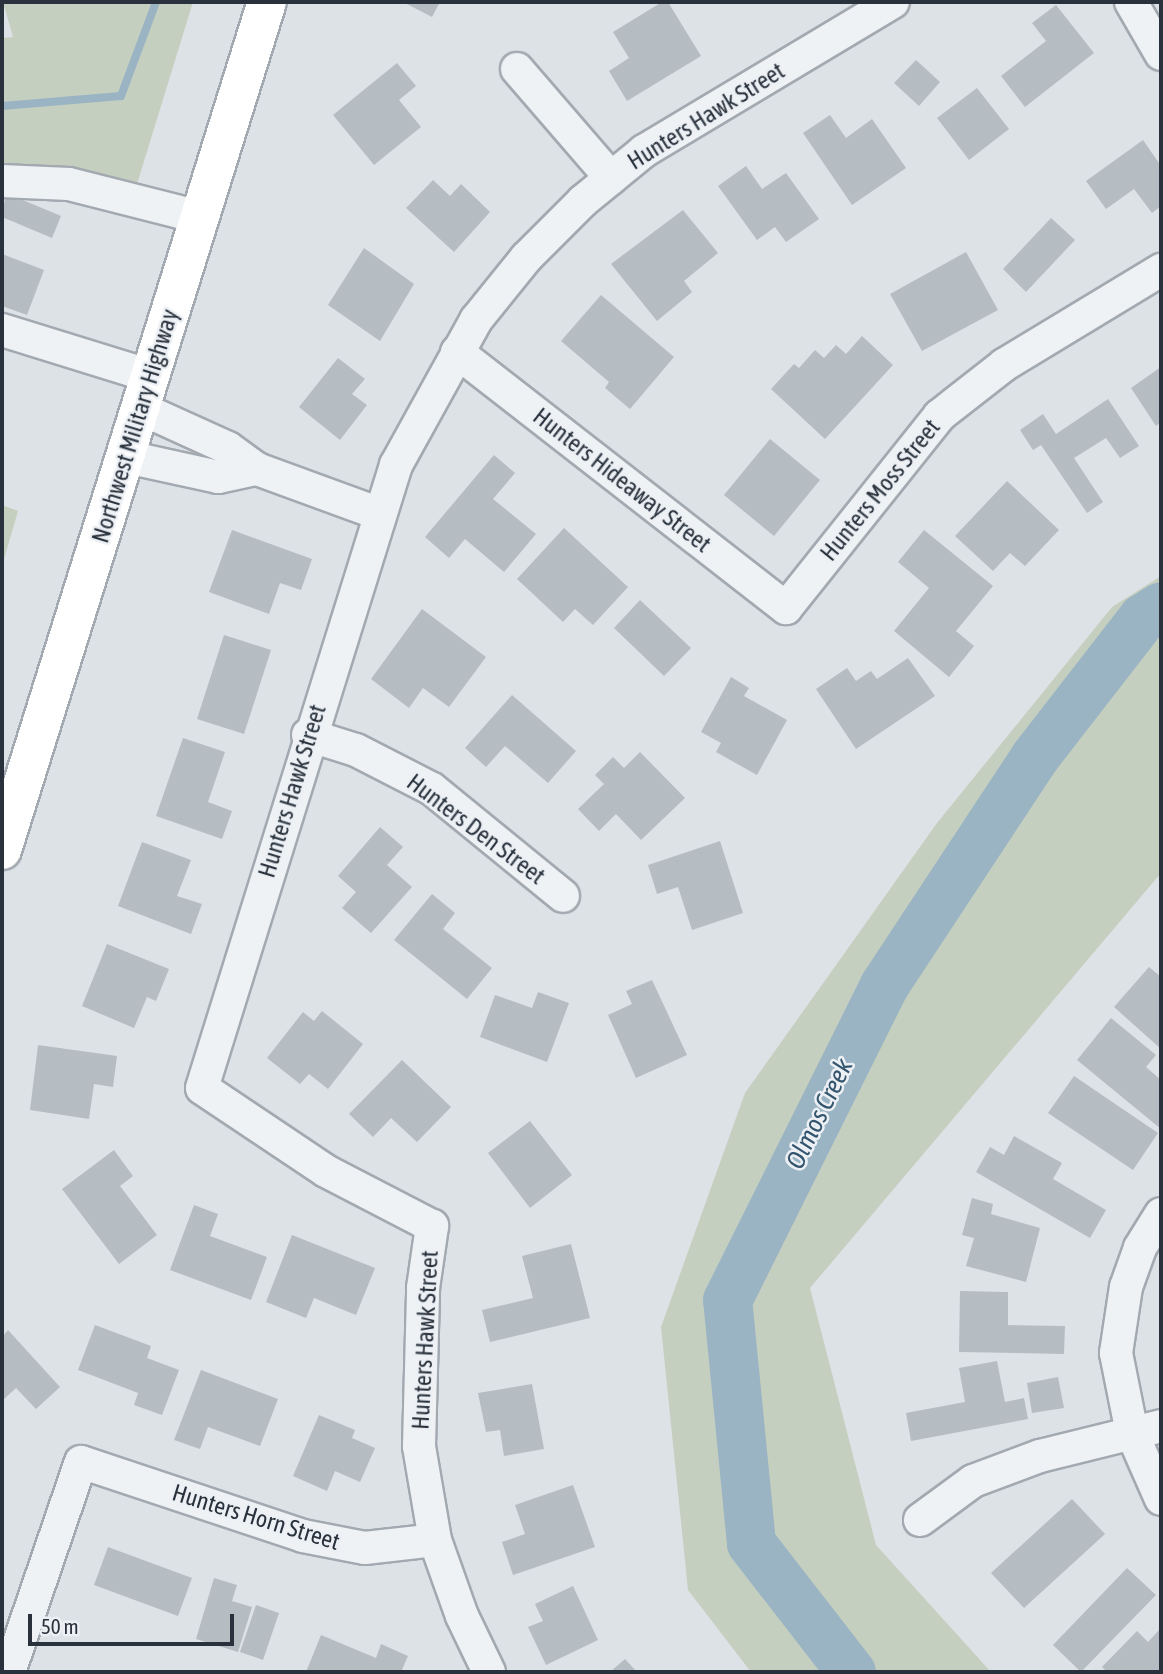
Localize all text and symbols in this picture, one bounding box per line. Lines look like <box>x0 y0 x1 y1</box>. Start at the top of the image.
street label: Hunters Hawk Street <box>622 56 790 176</box>
street label: Northwest Military Highway <box>86 306 184 546</box>
street label: Hunters Hideaway Street <box>527 402 717 558</box>
street label: Hunters Moss Street <box>814 413 946 567</box>
street label: Hunters Hawk Street <box>252 701 332 881</box>
street label: Hunters Den Street <box>401 768 551 890</box>
water label: Olmos Creek <box>780 1054 860 1174</box>
street label: Hunters Hawk Street <box>406 1250 444 1430</box>
street label: Hunters Horn Street <box>169 1478 343 1556</box>
scale bar <box>32 1600 238 1644</box>
text: 50 m <box>41 1614 79 1638</box>

